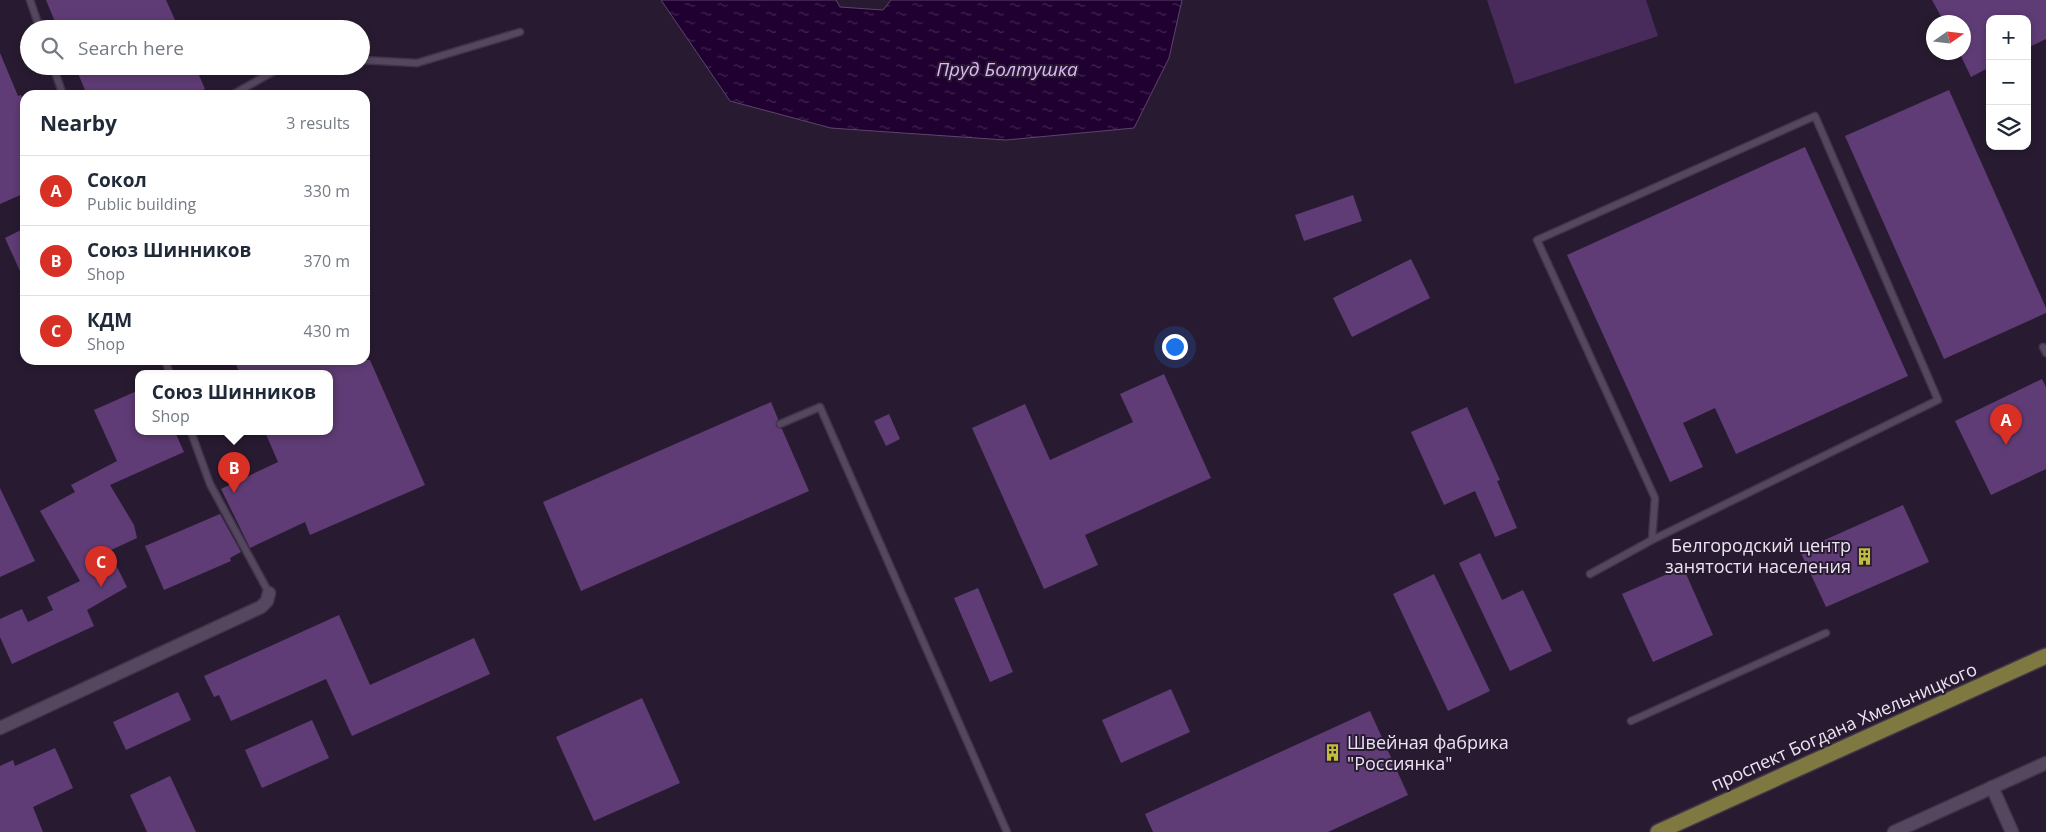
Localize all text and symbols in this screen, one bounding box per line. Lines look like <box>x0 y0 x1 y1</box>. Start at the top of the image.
north arrow <box>1926 15 1971 60</box>
map controls <box>1986 15 2031 150</box>
button: + <box>1986 15 2031 60</box>
search box <box>20 20 370 75</box>
icon: search <box>38 34 66 62</box>
text: Search here <box>78 35 184 61</box>
water label: Пруд Болтушка <box>936 56 1078 82</box>
button: − <box>1986 60 2031 105</box>
button: layers <box>1986 105 2031 150</box>
text: Nearby <box>40 109 117 137</box>
text: 3 results <box>286 112 350 134</box>
text: Сокол <box>87 167 147 193</box>
text: A <box>50 180 62 202</box>
text: 330 m <box>304 180 350 202</box>
text: Public building <box>87 193 196 215</box>
text: Союз Шинников <box>87 237 252 263</box>
text: B <box>51 250 61 272</box>
text: 370 m <box>304 250 350 272</box>
text: Shop <box>87 263 125 285</box>
text: КДМ <box>87 307 132 333</box>
text: C <box>51 320 61 342</box>
text: 430 m <box>304 320 350 342</box>
text: Shop <box>87 333 125 355</box>
your location <box>1162 334 1188 360</box>
popup <box>135 370 333 435</box>
text: Союз Шинников <box>152 379 316 405</box>
pin: A <box>1990 404 2022 445</box>
text: Shop <box>152 405 190 427</box>
pin: B <box>218 452 250 493</box>
place label: Белгородский центр занятости населения <box>1665 533 1851 578</box>
pin: C <box>85 546 117 587</box>
building icon: Белгородский центр занятости населения <box>1855 546 1875 566</box>
street label: проспект Богдана Хмельницкого <box>1707 656 1980 796</box>
place label: Швейная фабрика "Россиянка" <box>1347 730 1509 775</box>
building icon: Швейная фабрика "Россиянка" <box>1323 743 1343 763</box>

